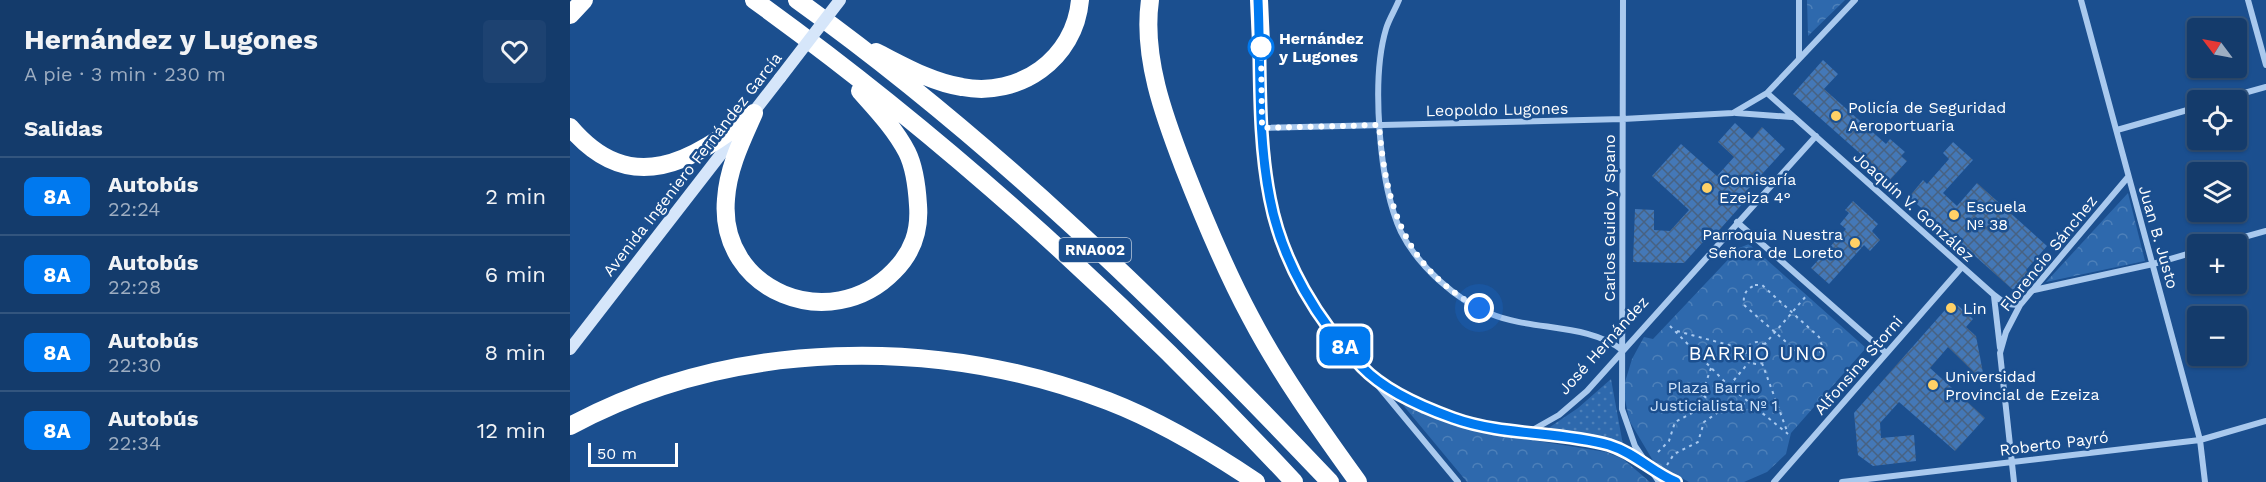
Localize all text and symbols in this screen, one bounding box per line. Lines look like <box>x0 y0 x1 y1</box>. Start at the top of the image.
north arrow <box>2187 18 2247 78</box>
map controls <box>2187 18 2247 366</box>
button: heart <box>483 20 546 83</box>
text: Hernández y Lugones <box>24 23 318 56</box>
place label: Hernández y Lugones <box>1278 29 1364 66</box>
marker: Hernández y Lugones <box>1248 34 1274 60</box>
street label: Avenida Ingeniero Fernández García <box>599 49 786 280</box>
text: A pie · 3 min · 230 m <box>24 62 226 86</box>
button: locate <box>2187 90 2247 150</box>
place label: Policía de Seguridad Aeroportuaria <box>1848 98 2006 135</box>
street label: Leopoldo Lugones <box>1425 99 1569 120</box>
marker: Policía de Seguridad Aeroportuaria <box>1829 109 1843 123</box>
text: Salidas <box>24 116 103 141</box>
street label: Carlos Guido y Spano <box>1600 134 1619 302</box>
street label: Joaquín V. González <box>1849 147 1978 266</box>
button: layers <box>2187 162 2247 222</box>
place label: Comisaría Ezeiza 4° <box>1719 170 1796 207</box>
text: Autobús <box>108 172 198 197</box>
marker: Comisaría Ezeiza 4° <box>1700 181 1714 195</box>
street label: Juan B. Justo <box>2135 183 2182 291</box>
text: 8A <box>43 184 71 209</box>
text: 2 min <box>485 184 546 209</box>
street label: Florencio Sánchez <box>1996 192 2101 315</box>
text: 22:24 <box>108 197 161 221</box>
place label: Escuela Nº 38 <box>1966 197 2027 234</box>
marker: Escuela Nº 38 <box>1947 208 1961 222</box>
place label: Parroquia Nuestra Señora de Loreto <box>1702 225 1843 262</box>
button: + <box>2187 234 2247 294</box>
marker: Parroquia Nuestra Señora de Loreto <box>1848 236 1862 250</box>
road number: RNA002 <box>1059 238 1131 262</box>
text: Autobús <box>108 250 198 275</box>
text: 8A <box>43 262 71 287</box>
text: 6 min <box>485 262 546 287</box>
text: 22:28 <box>108 275 161 299</box>
street label: José Hernández <box>1554 292 1652 398</box>
your location <box>1464 293 1494 323</box>
place label: Lin <box>1963 299 1987 318</box>
marker: Lin <box>1944 301 1958 315</box>
button: − <box>2187 306 2247 366</box>
street label: Alfonsina Storni <box>1810 312 1907 419</box>
line badge: 8A <box>1318 326 1372 366</box>
text: Autobús <box>108 328 198 353</box>
text: 8A <box>1331 334 1359 359</box>
text: 8A <box>43 340 71 365</box>
text: 8 min <box>485 340 546 365</box>
district label: BARRIO UNO <box>1688 341 1828 365</box>
text: 22:30 <box>108 353 161 377</box>
place label: Universidad Provincial de Ezeiza <box>1945 367 2100 404</box>
park label: Plaza Barrio Justicialista Nº 1 <box>1650 378 1778 415</box>
marker: Universidad Provincial de Ezeiza <box>1926 378 1940 392</box>
text: Autobús <box>108 406 198 431</box>
text: 8A <box>43 418 71 443</box>
text: 12 min <box>477 418 546 443</box>
street label: Roberto Payró <box>1999 427 2110 460</box>
text: 22:34 <box>108 431 161 455</box>
scale bar <box>588 440 678 468</box>
text: 50 m <box>597 444 637 463</box>

